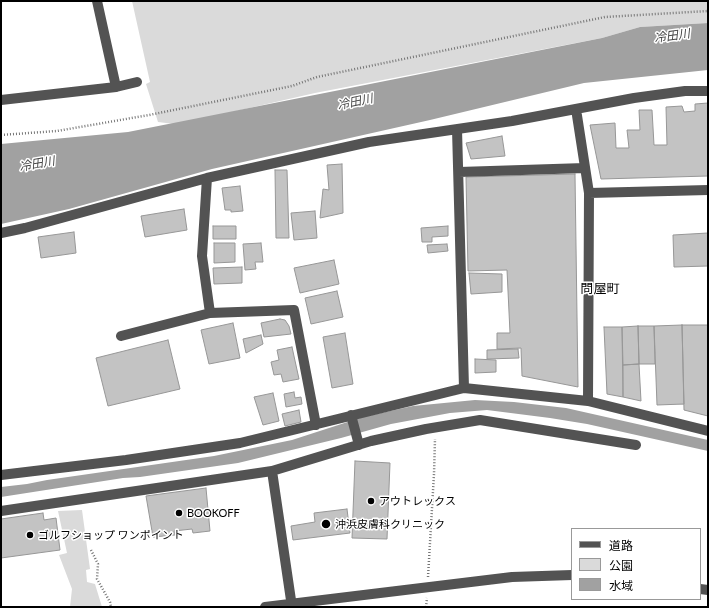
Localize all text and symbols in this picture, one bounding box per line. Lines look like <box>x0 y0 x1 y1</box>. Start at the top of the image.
water label: 冷田川 <box>653 26 691 46</box>
water label: 冷田川 <box>336 91 374 113</box>
water label: 冷田川 <box>18 154 56 174</box>
district label: 問屋町 <box>581 281 619 297</box>
place label: アウトレックス <box>379 494 456 508</box>
marker: アウトレックス <box>366 496 376 506</box>
place label: BOOKOFF <box>187 506 240 520</box>
marker: BOOKOFF <box>174 508 184 518</box>
place label: 沖浜皮膚科クリニック <box>335 517 445 531</box>
marker: 沖浜皮膚科クリニック <box>320 518 332 530</box>
place label: ゴルフショップ ワンポイント <box>38 528 184 542</box>
legend <box>571 528 701 600</box>
marker: ゴルフショップ ワンポイント <box>25 530 35 540</box>
text: 道路 <box>609 538 633 553</box>
text: 公園 <box>609 558 633 573</box>
text: 水域 <box>609 578 633 593</box>

